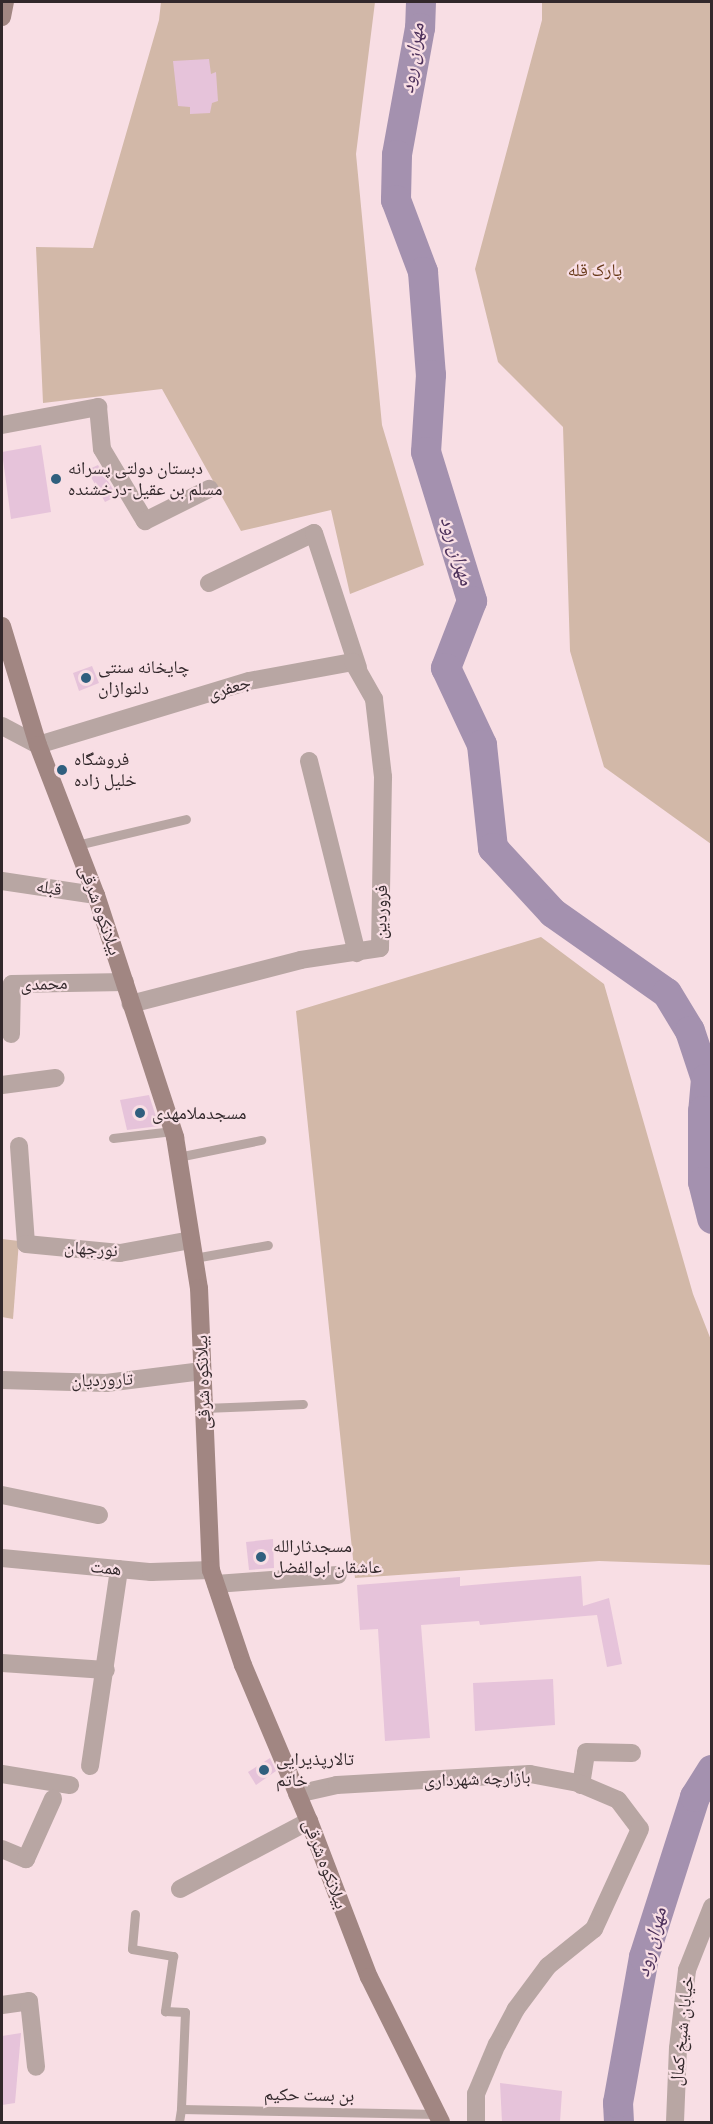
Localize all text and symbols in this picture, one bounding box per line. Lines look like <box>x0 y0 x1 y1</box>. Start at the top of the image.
water label: مهران رود <box>395 21 429 95</box>
park label: پارک قله <box>568 259 622 281</box>
place label: دبستان دولتی پسرانه مسلم بن عقیل-درخشنده <box>68 458 222 500</box>
marker: دبستان دولتی پسرانه مسلم بن عقیل-درخشنده <box>49 472 63 486</box>
water label: مهران رود <box>435 514 479 588</box>
place label: چایخانه سنتی دلنوازان <box>98 657 190 700</box>
marker: چایخانه سنتی دلنوازان <box>79 671 93 685</box>
street label: جعفری <box>205 671 253 705</box>
place label: فروشگاه خلیل زاده <box>74 749 137 792</box>
marker: فروشگاه خلیل زاده <box>55 763 69 777</box>
street label: بیلانکوه شرقی <box>74 862 126 958</box>
street label: قبله <box>35 875 63 901</box>
street label: فروردین <box>370 885 392 939</box>
street label: محمدی <box>20 972 68 996</box>
place label: مسجدملامهدی <box>152 1102 247 1124</box>
marker: مسجدملامهدی <box>133 1106 147 1120</box>
street label: نورجهان <box>63 1236 119 1262</box>
street label: بیلانکوه شرقی <box>191 1335 215 1429</box>
street label: تاروردیان <box>71 1368 133 1392</box>
place label: مسجدثارالله عاشقان ابوالفضل <box>273 1536 382 1578</box>
marker: مسجدثارالله عاشقان ابوالفضل <box>254 1550 268 1564</box>
street label: همت <box>89 1556 123 1580</box>
place label: تالارپذیرایی خاتم <box>276 1749 354 1792</box>
marker: تالارپذیرایی خاتم <box>257 1763 271 1777</box>
street label: بازارچه شهرداری <box>423 1766 531 1792</box>
street label: بیلانکوه شرقی <box>298 1816 352 1912</box>
water label: مهران رود <box>630 1905 672 1979</box>
street label: خیابان شیخ کمال <box>665 1975 699 2087</box>
street label: بن بست حکیم <box>264 2083 354 2107</box>

